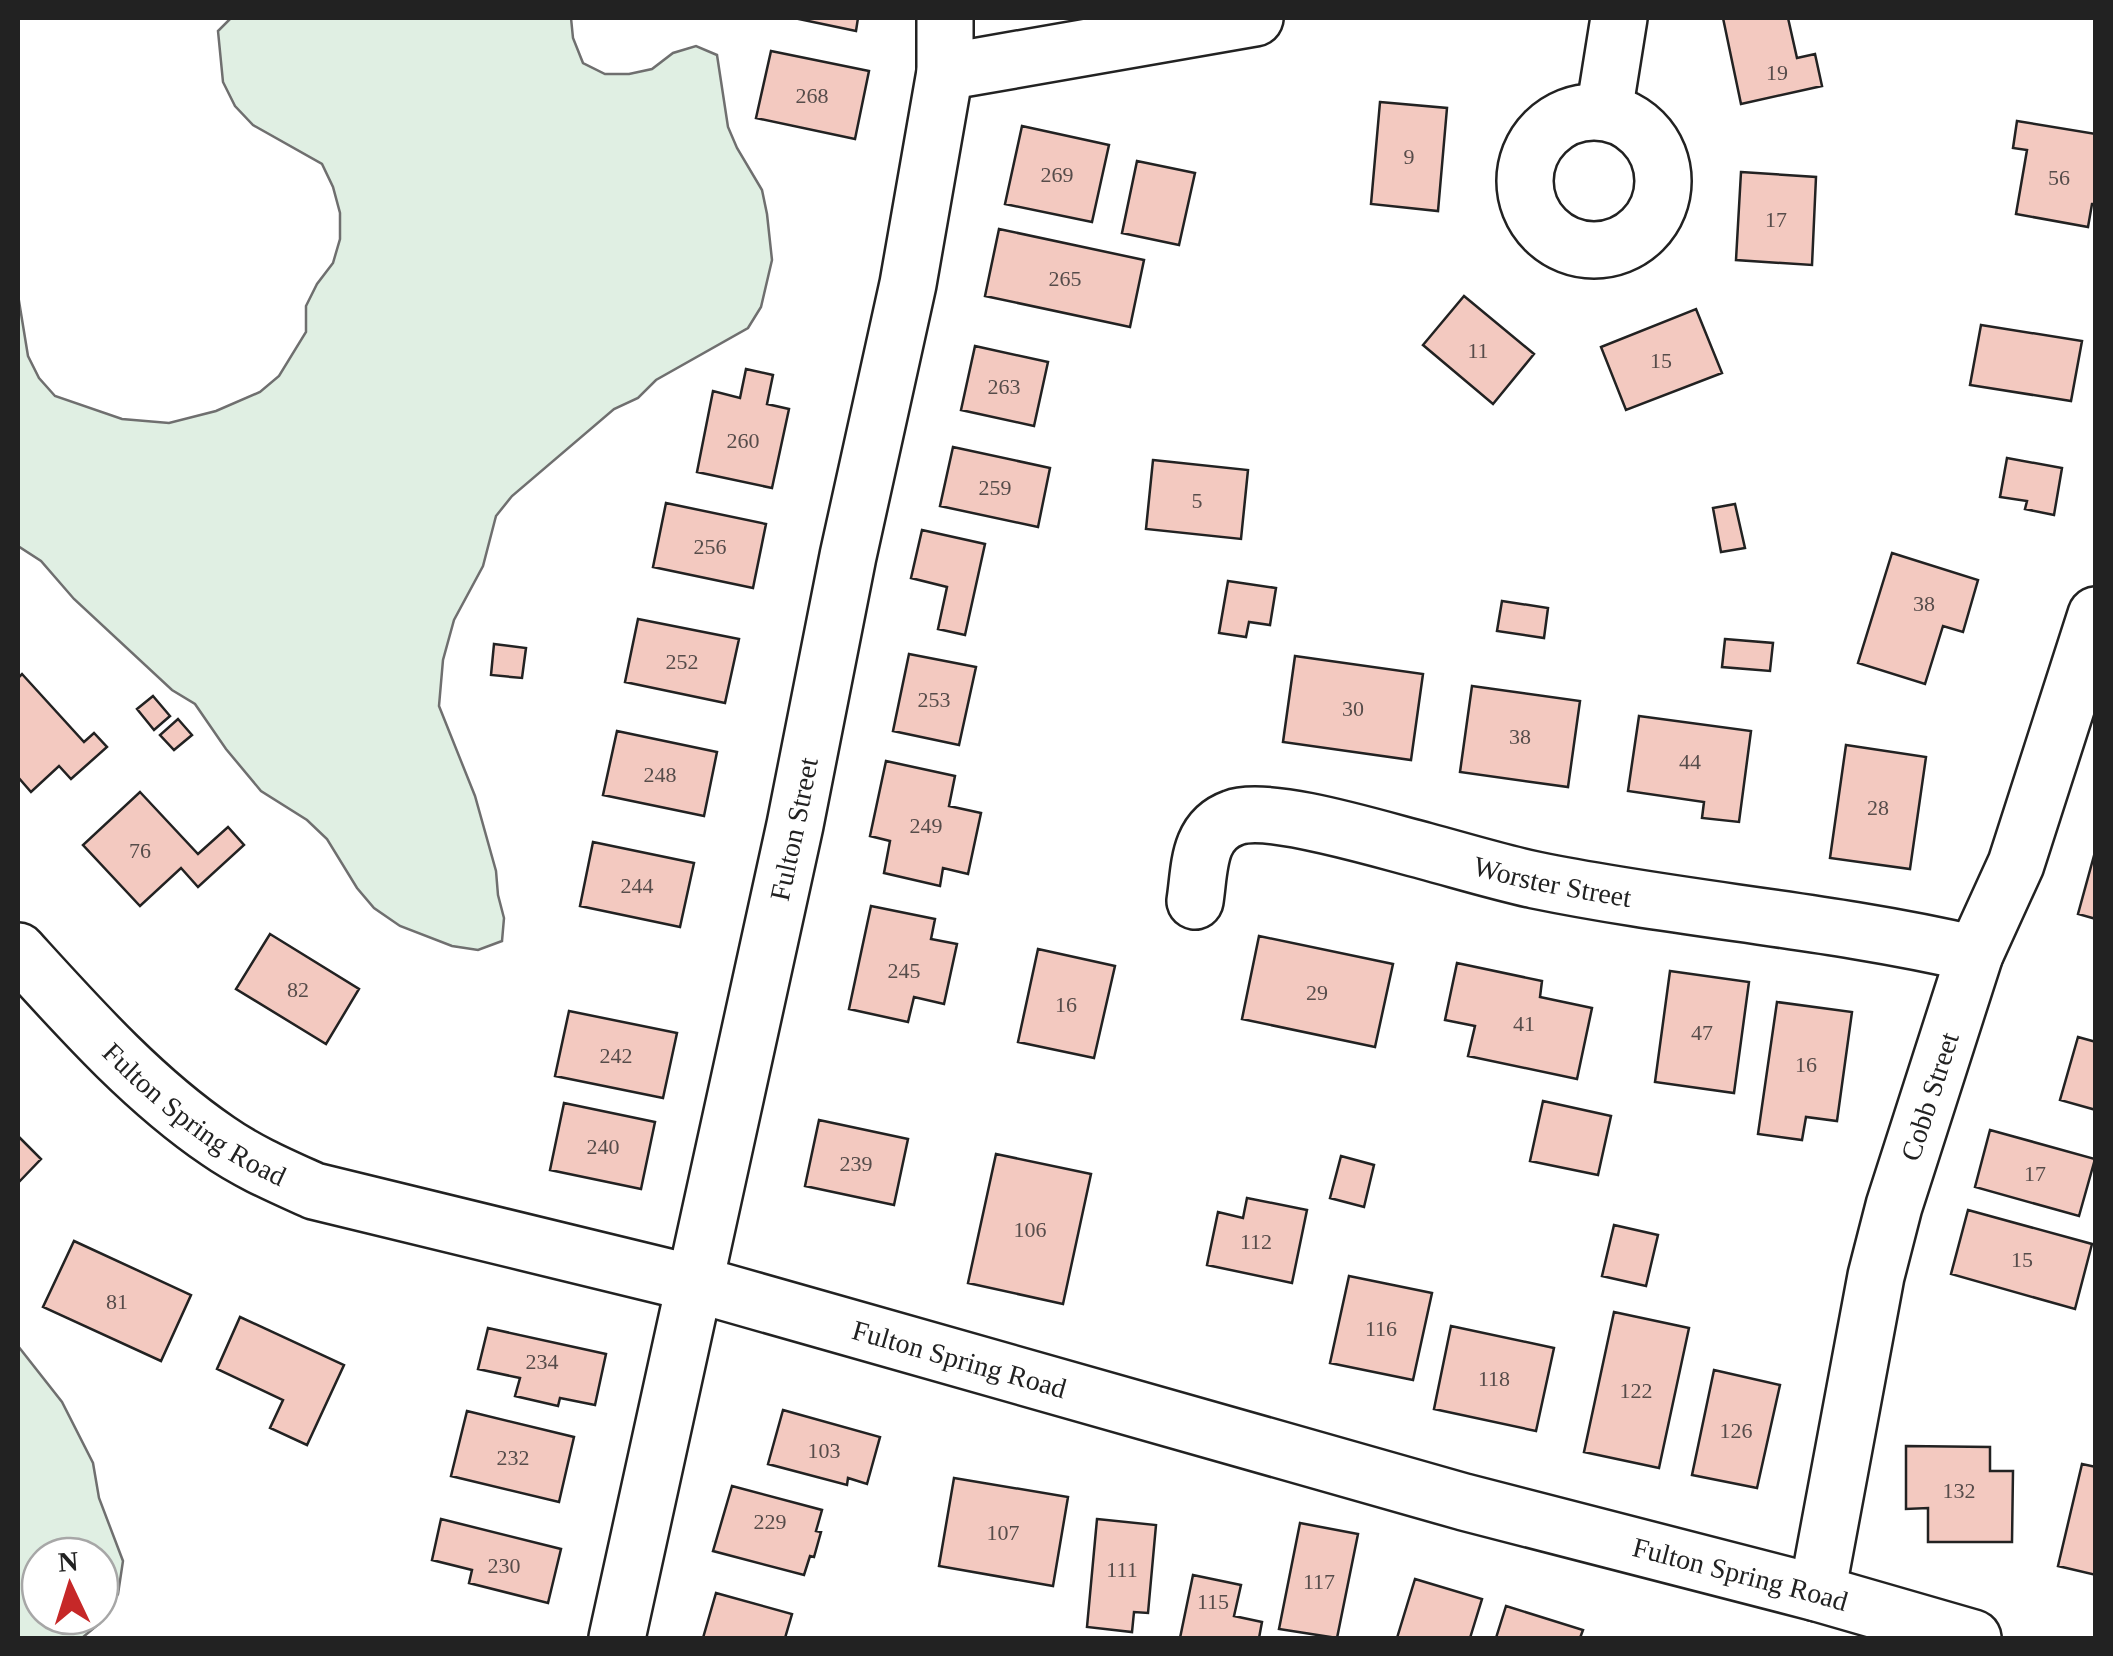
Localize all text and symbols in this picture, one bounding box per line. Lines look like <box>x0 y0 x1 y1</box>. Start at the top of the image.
house number: 19 <box>1766 60 1788 85</box>
house number: 268 <box>796 83 829 108</box>
house number: 9 <box>1404 144 1415 169</box>
house number: 269 <box>1041 162 1074 187</box>
house number: 56 <box>2048 165 2070 190</box>
house number: 17 <box>1765 207 1787 232</box>
house number: 265 <box>1049 266 1082 291</box>
house number: 11 <box>1467 338 1489 363</box>
house number: 15 <box>1650 348 1672 373</box>
house number: 263 <box>988 374 1021 399</box>
house number: 260 <box>727 428 760 453</box>
house number: 259 <box>979 475 1012 500</box>
house number: 5 <box>1192 488 1203 513</box>
house number: 256 <box>694 534 727 559</box>
house number: 38 <box>1913 591 1935 616</box>
house number: 252 <box>666 649 699 674</box>
house number: 253 <box>918 687 951 712</box>
house number: 30 <box>1342 696 1364 721</box>
house number: 38 <box>1509 724 1531 749</box>
house number: 44 <box>1679 749 1701 774</box>
street label: Fulton Street <box>763 755 823 904</box>
house number: 248 <box>644 762 677 787</box>
house number: 28 <box>1867 795 1889 820</box>
house number: 249 <box>910 813 943 838</box>
house number: 76 <box>129 838 151 863</box>
street label: Worster Street <box>1470 850 1634 913</box>
house number: 244 <box>621 873 654 898</box>
house number: 245 <box>888 958 921 983</box>
house number: 82 <box>287 977 309 1002</box>
house number: 29 <box>1306 980 1328 1005</box>
house number: 16 <box>1055 992 1077 1017</box>
house number: 41 <box>1513 1011 1535 1036</box>
house number: 47 <box>1691 1020 1713 1045</box>
street label: Cobb Street <box>1894 1028 1964 1164</box>
street label: Fulton Spring Road <box>97 1036 291 1192</box>
house number: 242 <box>600 1043 633 1068</box>
house number: 16 <box>1795 1052 1817 1077</box>
house number: 240 <box>587 1134 620 1159</box>
house number: 239 <box>840 1151 873 1176</box>
house number: 17 <box>2024 1161 2046 1186</box>
house number: 106 <box>1014 1217 1047 1242</box>
house number: 112 <box>1240 1229 1272 1254</box>
house number: 15 <box>2011 1247 2033 1272</box>
house number: 81 <box>106 1289 128 1314</box>
street label: Fulton Spring Road <box>849 1314 1070 1404</box>
house number: 116 <box>1365 1316 1397 1341</box>
house number: 234 <box>526 1349 559 1374</box>
house number: 118 <box>1478 1366 1510 1391</box>
house number: 122 <box>1620 1378 1653 1403</box>
house number: 126 <box>1720 1418 1753 1443</box>
house number: 103 <box>808 1438 841 1463</box>
house number: 232 <box>497 1445 530 1470</box>
house number: 132 <box>1943 1478 1976 1503</box>
house number: 229 <box>754 1509 787 1534</box>
house number: 107 <box>987 1520 1020 1545</box>
street label: Fulton Spring Road <box>1630 1531 1852 1617</box>
north arrow <box>20 1536 120 1636</box>
text: N <box>57 1545 79 1578</box>
house number: 230 <box>488 1553 521 1578</box>
house number: 111 <box>1106 1557 1138 1582</box>
house number: 117 <box>1303 1569 1335 1594</box>
house number: 115 <box>1197 1589 1229 1614</box>

